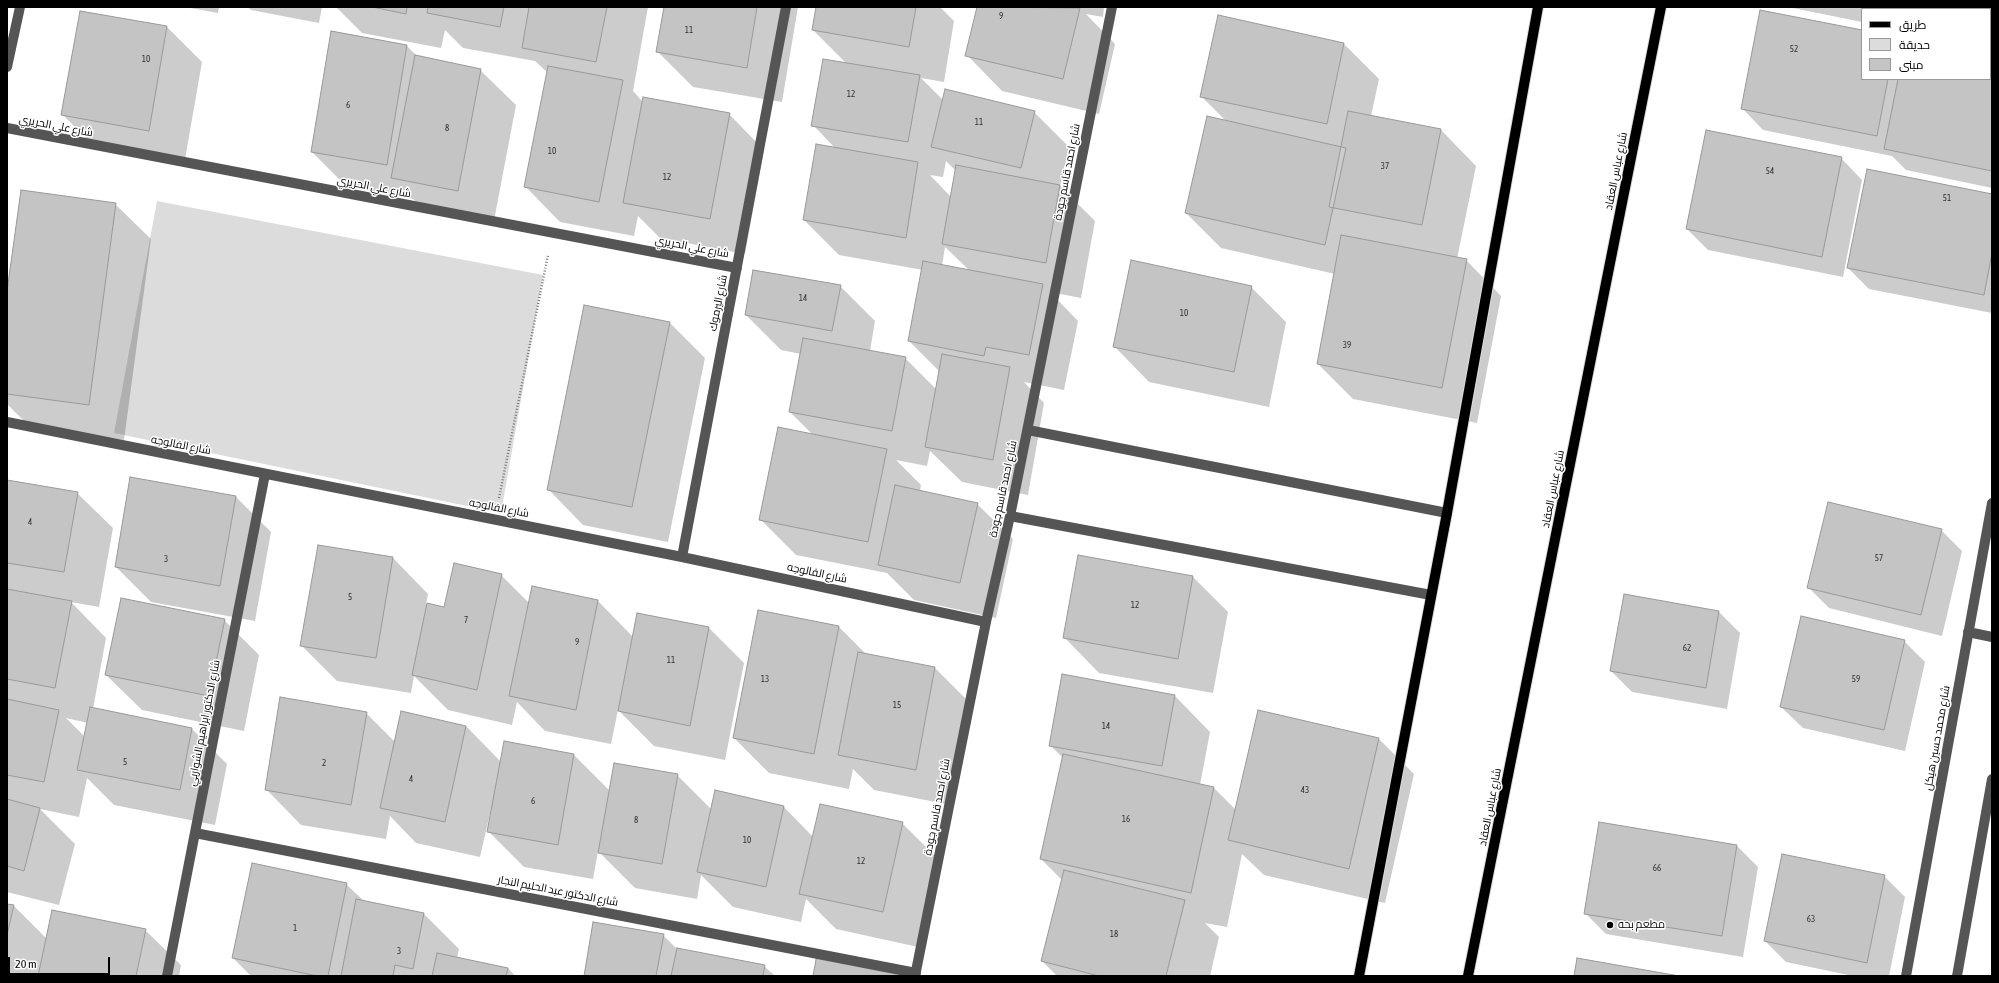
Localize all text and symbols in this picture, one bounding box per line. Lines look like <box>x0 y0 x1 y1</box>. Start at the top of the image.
legend <box>1861 8 1991 80</box>
house number: 9 <box>999 11 1003 21</box>
text: طريق <box>1899 18 1926 32</box>
house number: 11 <box>685 25 693 35</box>
text: حديقة <box>1899 38 1930 52</box>
house number: 52 <box>1790 44 1798 54</box>
house number: 10 <box>142 54 150 64</box>
text: مبنى <box>1899 58 1924 72</box>
house number: 12 <box>847 89 855 99</box>
house number: 6 <box>346 100 350 110</box>
street label: شارع علي الحريري <box>18 112 94 140</box>
house number: 11 <box>975 117 983 127</box>
street label: شارع احمد قاسم جودة <box>1051 122 1083 222</box>
house number: 8 <box>445 123 449 133</box>
street label: شارع عباس العقاد <box>1602 131 1630 211</box>
house number: 10 <box>548 146 556 156</box>
house number: 37 <box>1381 161 1389 171</box>
house number: 54 <box>1766 166 1774 176</box>
house number: 12 <box>663 172 671 182</box>
street label: شارع علي الحريري <box>336 173 412 201</box>
house number: 51 <box>1943 193 1951 203</box>
street label: شارع علي الحريري <box>654 233 730 261</box>
street label: شارع اليرموك <box>706 274 730 332</box>
house number: 14 <box>799 293 807 303</box>
house number: 10 <box>1180 308 1188 318</box>
house number: 39 <box>1343 340 1351 350</box>
street label: شارع الفالوجه <box>150 433 212 457</box>
street label: شارع احمد قاسم جودة <box>986 439 1020 539</box>
street label: شارع عباس العقاد <box>1539 449 1567 529</box>
street label: شارع الفالوجه <box>468 496 530 520</box>
house number: 4 <box>28 517 32 527</box>
house number: 57 <box>1875 553 1883 563</box>
house number: 3 <box>164 554 168 564</box>
street label: شارع الفالوجه <box>786 560 848 586</box>
house number: 5 <box>348 592 352 602</box>
house number: 12 <box>1131 600 1139 610</box>
house number: 7 <box>464 615 468 625</box>
house number: 9 <box>575 637 579 647</box>
house number: 62 <box>1683 643 1691 653</box>
house number: 11 <box>667 655 675 665</box>
street label: شارع الدكتور ابراهيم الشواربي <box>185 659 223 787</box>
house number: 13 <box>761 674 769 684</box>
house number: 59 <box>1852 674 1860 684</box>
street label: شارع محمد حسين هيكل <box>1921 685 1953 791</box>
house number: 15 <box>893 700 901 710</box>
house number: 14 <box>1102 721 1110 731</box>
house number: 5 <box>123 757 127 767</box>
street label: شارع احمد قاسم جودة <box>921 757 953 857</box>
house number: 2 <box>322 758 326 768</box>
street label: شارع عباس العقاد <box>1476 767 1504 847</box>
house number: 4 <box>409 774 413 784</box>
house number: 43 <box>1301 785 1309 795</box>
house number: 6 <box>531 796 535 806</box>
house number: 16 <box>1122 814 1130 824</box>
house number: 8 <box>634 815 638 825</box>
house number: 10 <box>743 835 751 845</box>
house number: 12 <box>857 856 865 866</box>
house number: 66 <box>1653 863 1661 873</box>
street label: شارع الدكتور عبد الحليم النجار <box>497 873 619 909</box>
house number: 63 <box>1807 914 1815 924</box>
place label: مطعم بحه <box>1618 918 1665 932</box>
marker: مطعم بحه <box>1605 920 1615 930</box>
house number: 1 <box>293 923 297 933</box>
house number: 18 <box>1110 929 1118 939</box>
house number: 3 <box>397 946 401 956</box>
scale bar <box>10 949 112 975</box>
text: 20 m <box>15 957 37 971</box>

